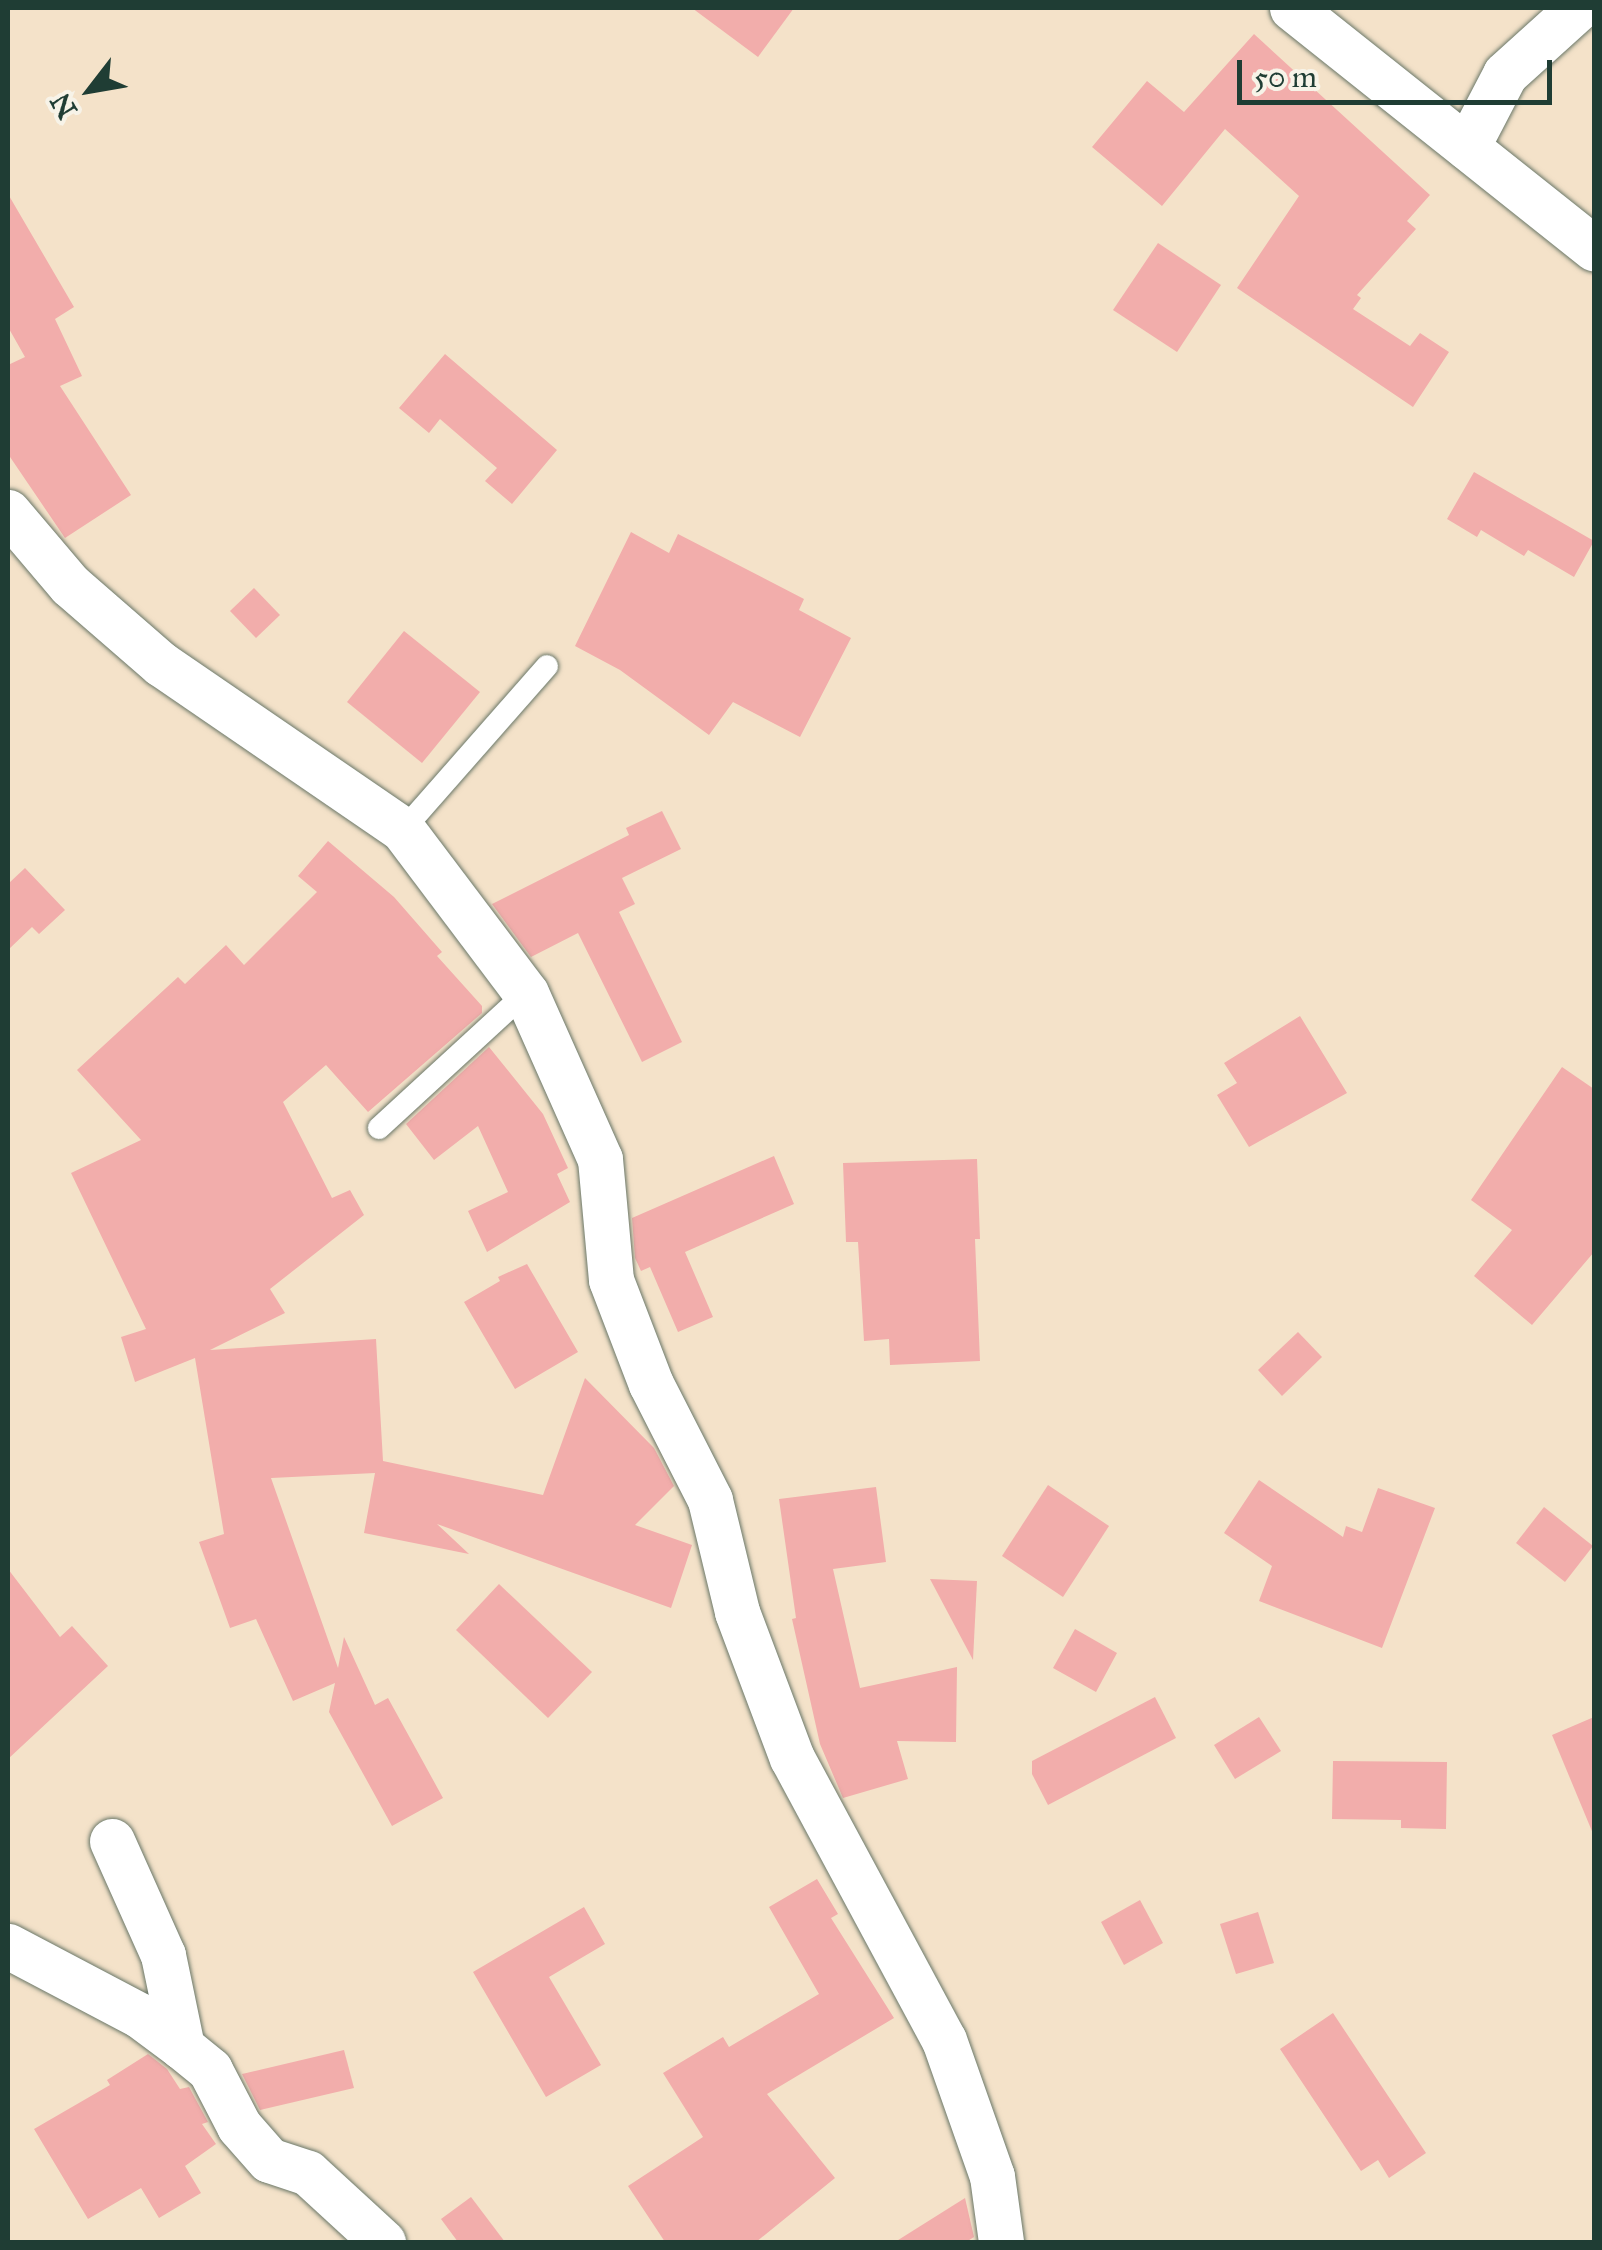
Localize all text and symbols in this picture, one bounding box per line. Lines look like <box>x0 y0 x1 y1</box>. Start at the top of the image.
north arrow <box>40 40 140 140</box>
scale bar <box>1242 40 1557 102</box>
text: 50 m <box>1254 59 1317 95</box>
text: N <box>43 87 85 125</box>

